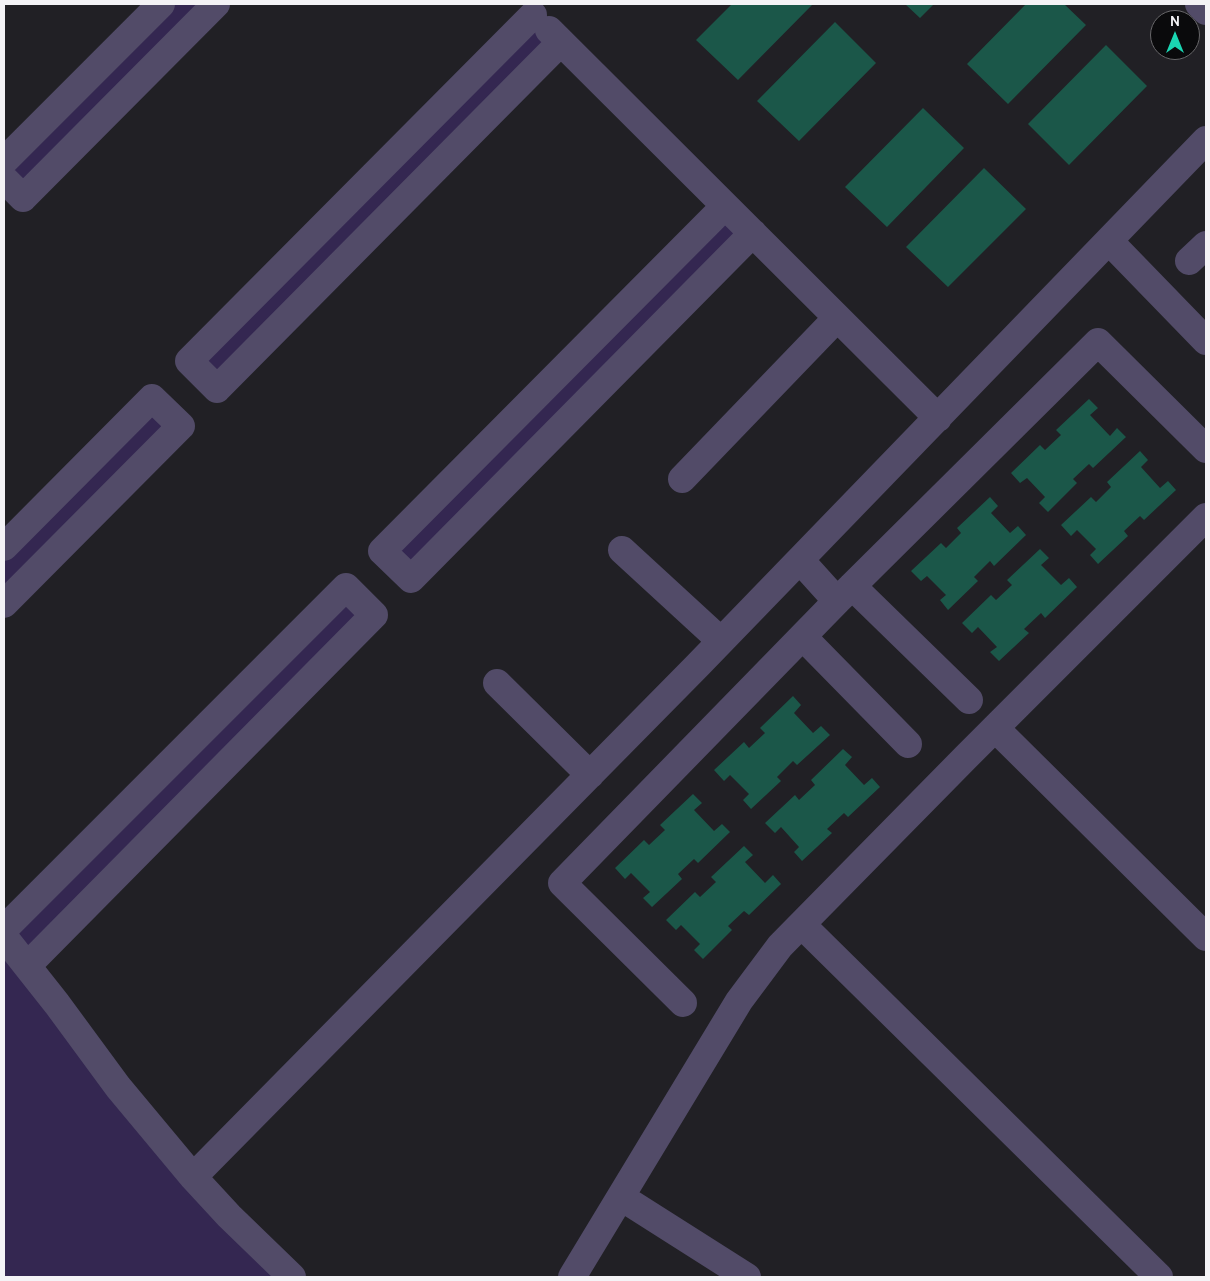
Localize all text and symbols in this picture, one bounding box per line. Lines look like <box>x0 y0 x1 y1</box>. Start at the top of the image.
north arrow <box>1150 10 1200 60</box>
text: N <box>1170 12 1180 30</box>

